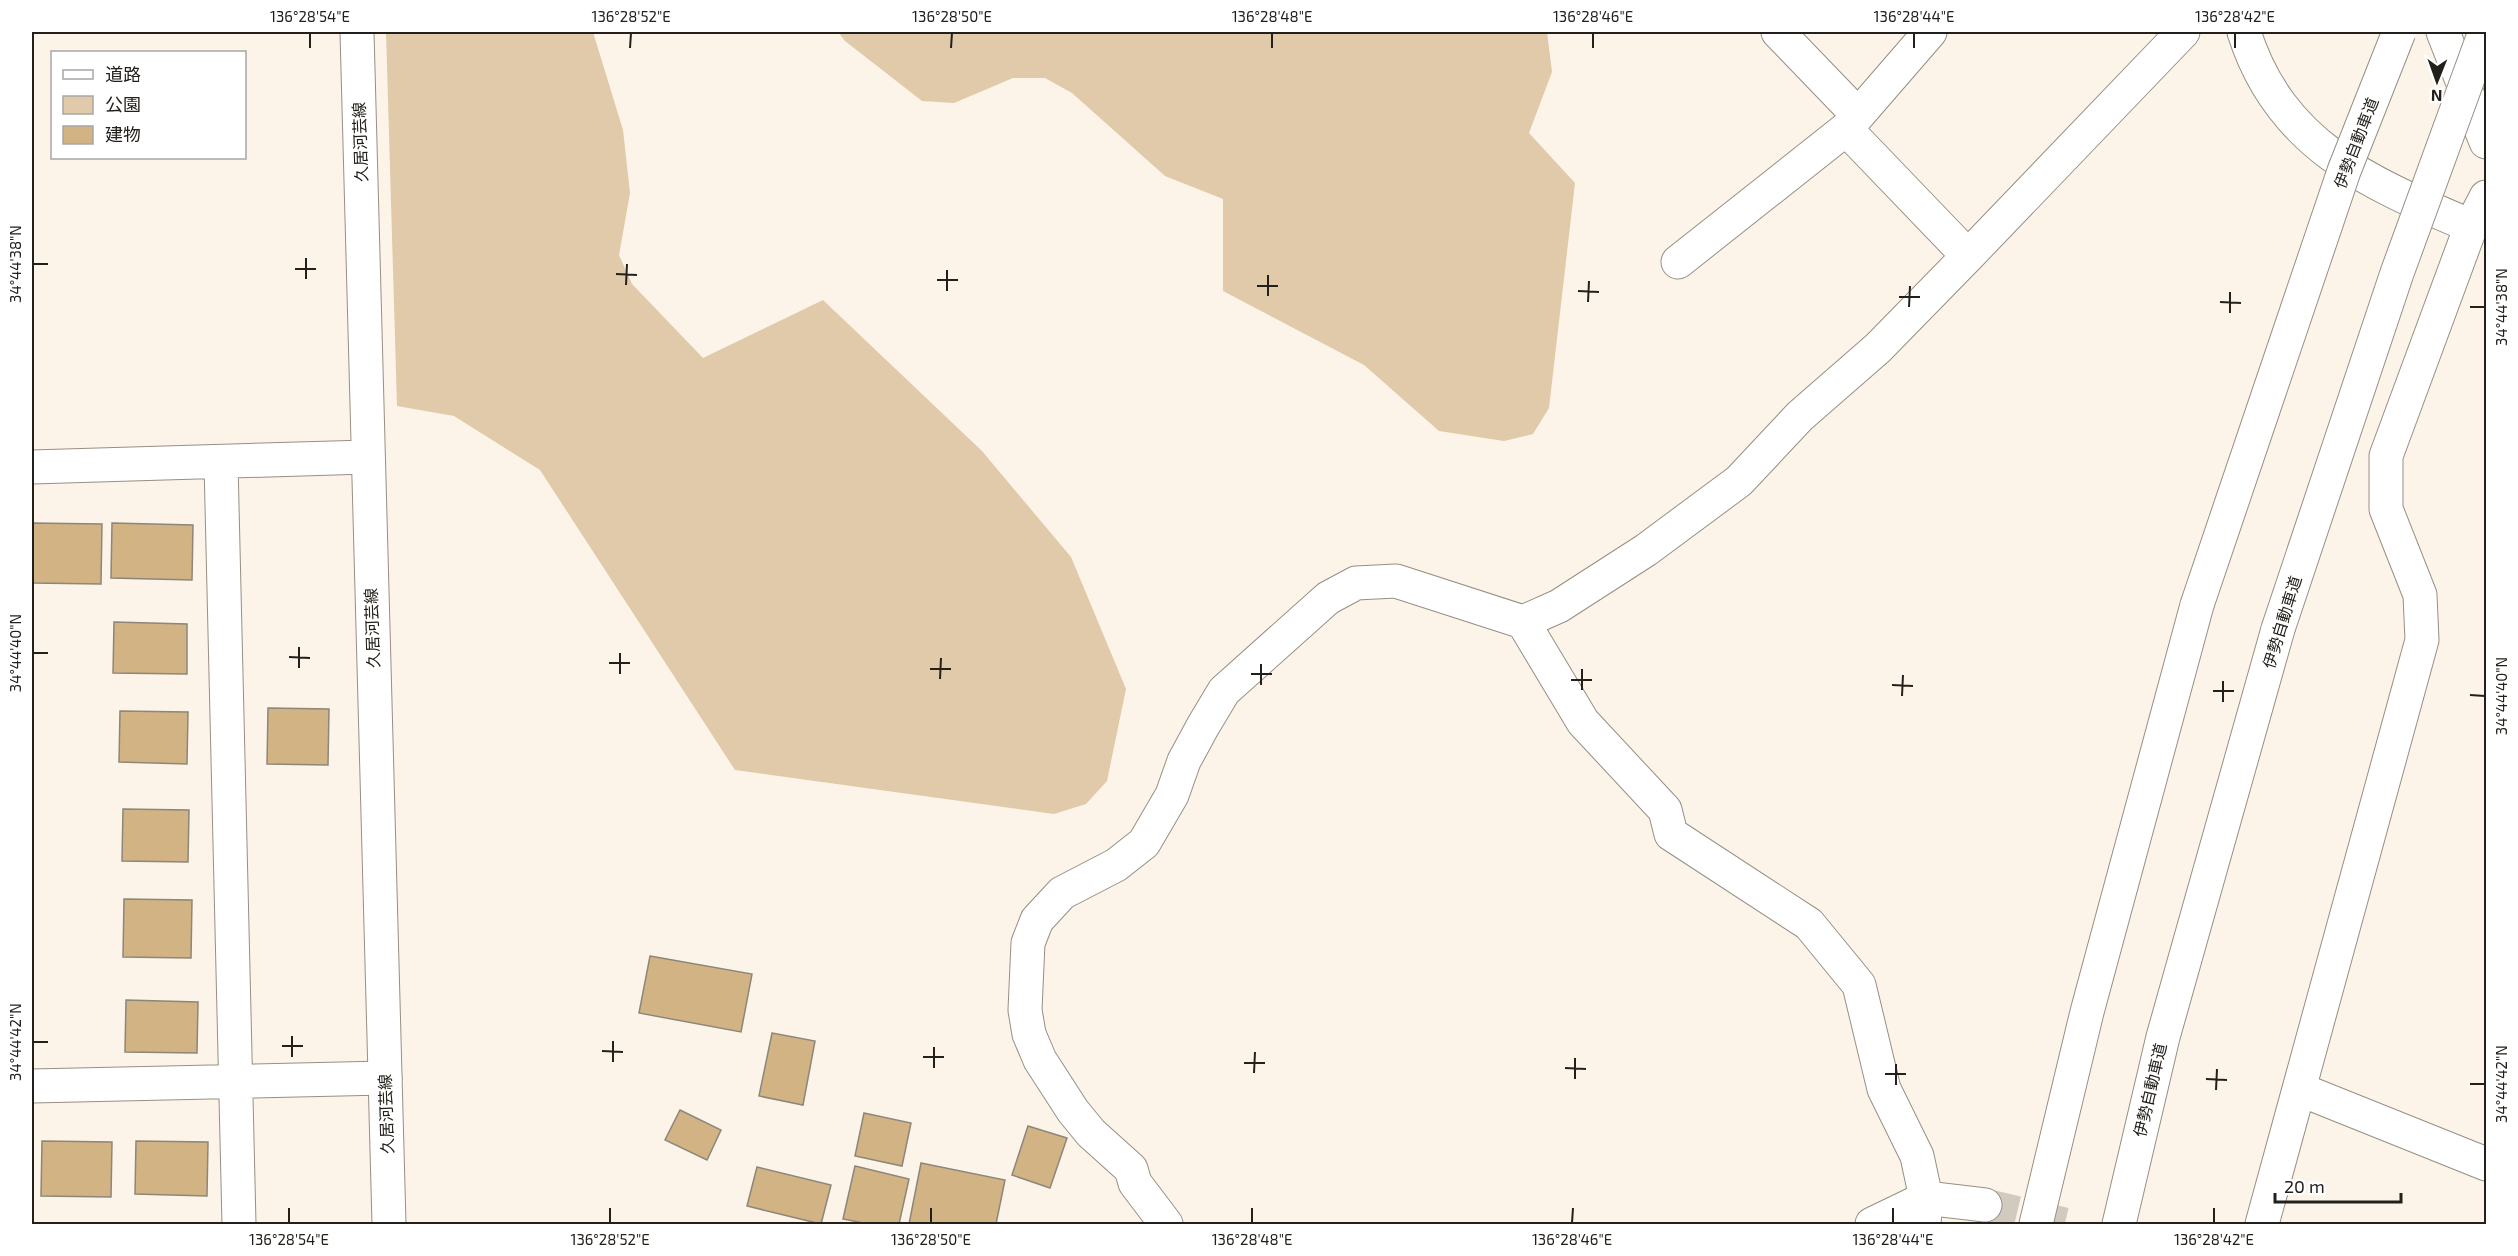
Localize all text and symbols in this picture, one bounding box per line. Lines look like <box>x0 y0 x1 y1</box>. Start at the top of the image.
text: 136°28'54"E <box>270 7 350 25</box>
text: 136°28'52"E <box>591 7 671 25</box>
text: 136°28'50"E <box>912 7 992 25</box>
text: 136°28'48"E <box>1232 7 1312 25</box>
text: 136°28'46"E <box>1553 7 1633 25</box>
text: 136°28'44"E <box>1874 7 1954 25</box>
text: 136°28'42"E <box>2195 7 2275 25</box>
legend <box>51 51 246 159</box>
north arrow <box>2407 51 2467 111</box>
text: 道路 <box>105 63 141 85</box>
text: N <box>2431 87 2443 106</box>
text: 公園 <box>105 93 141 115</box>
street label: 伊勢自動車道 <box>2329 95 2382 191</box>
street label: 久居河芸線 <box>349 102 370 182</box>
text: 建物 <box>105 123 141 145</box>
text: 34°44'38"N <box>6 225 24 303</box>
text: 34°44'38"N <box>2492 268 2510 346</box>
street label: 伊勢自動車道 <box>2258 573 2305 671</box>
street label: 久居河芸線 <box>361 588 382 668</box>
text: 34°44'40"N <box>6 614 24 692</box>
text: 34°44'40"N <box>2492 657 2510 735</box>
text: 34°44'42"N <box>6 1003 24 1081</box>
street label: 伊勢自動車道 <box>2129 1041 2170 1139</box>
text: 34°44'42"N <box>2492 1045 2510 1123</box>
street label: 久居河芸線 <box>375 1074 396 1154</box>
scale bar <box>2275 1166 2401 1204</box>
text: 20 m <box>2284 1175 2325 1197</box>
text: 136°28'54"E <box>249 1230 329 1248</box>
text: 136°28'52"E <box>570 1230 650 1248</box>
text: 136°28'50"E <box>891 1230 971 1248</box>
text: 136°28'48"E <box>1212 1230 1292 1248</box>
text: 136°28'46"E <box>1532 1230 1612 1248</box>
text: 136°28'44"E <box>1853 1230 1933 1248</box>
text: 136°28'42"E <box>2174 1230 2254 1248</box>

